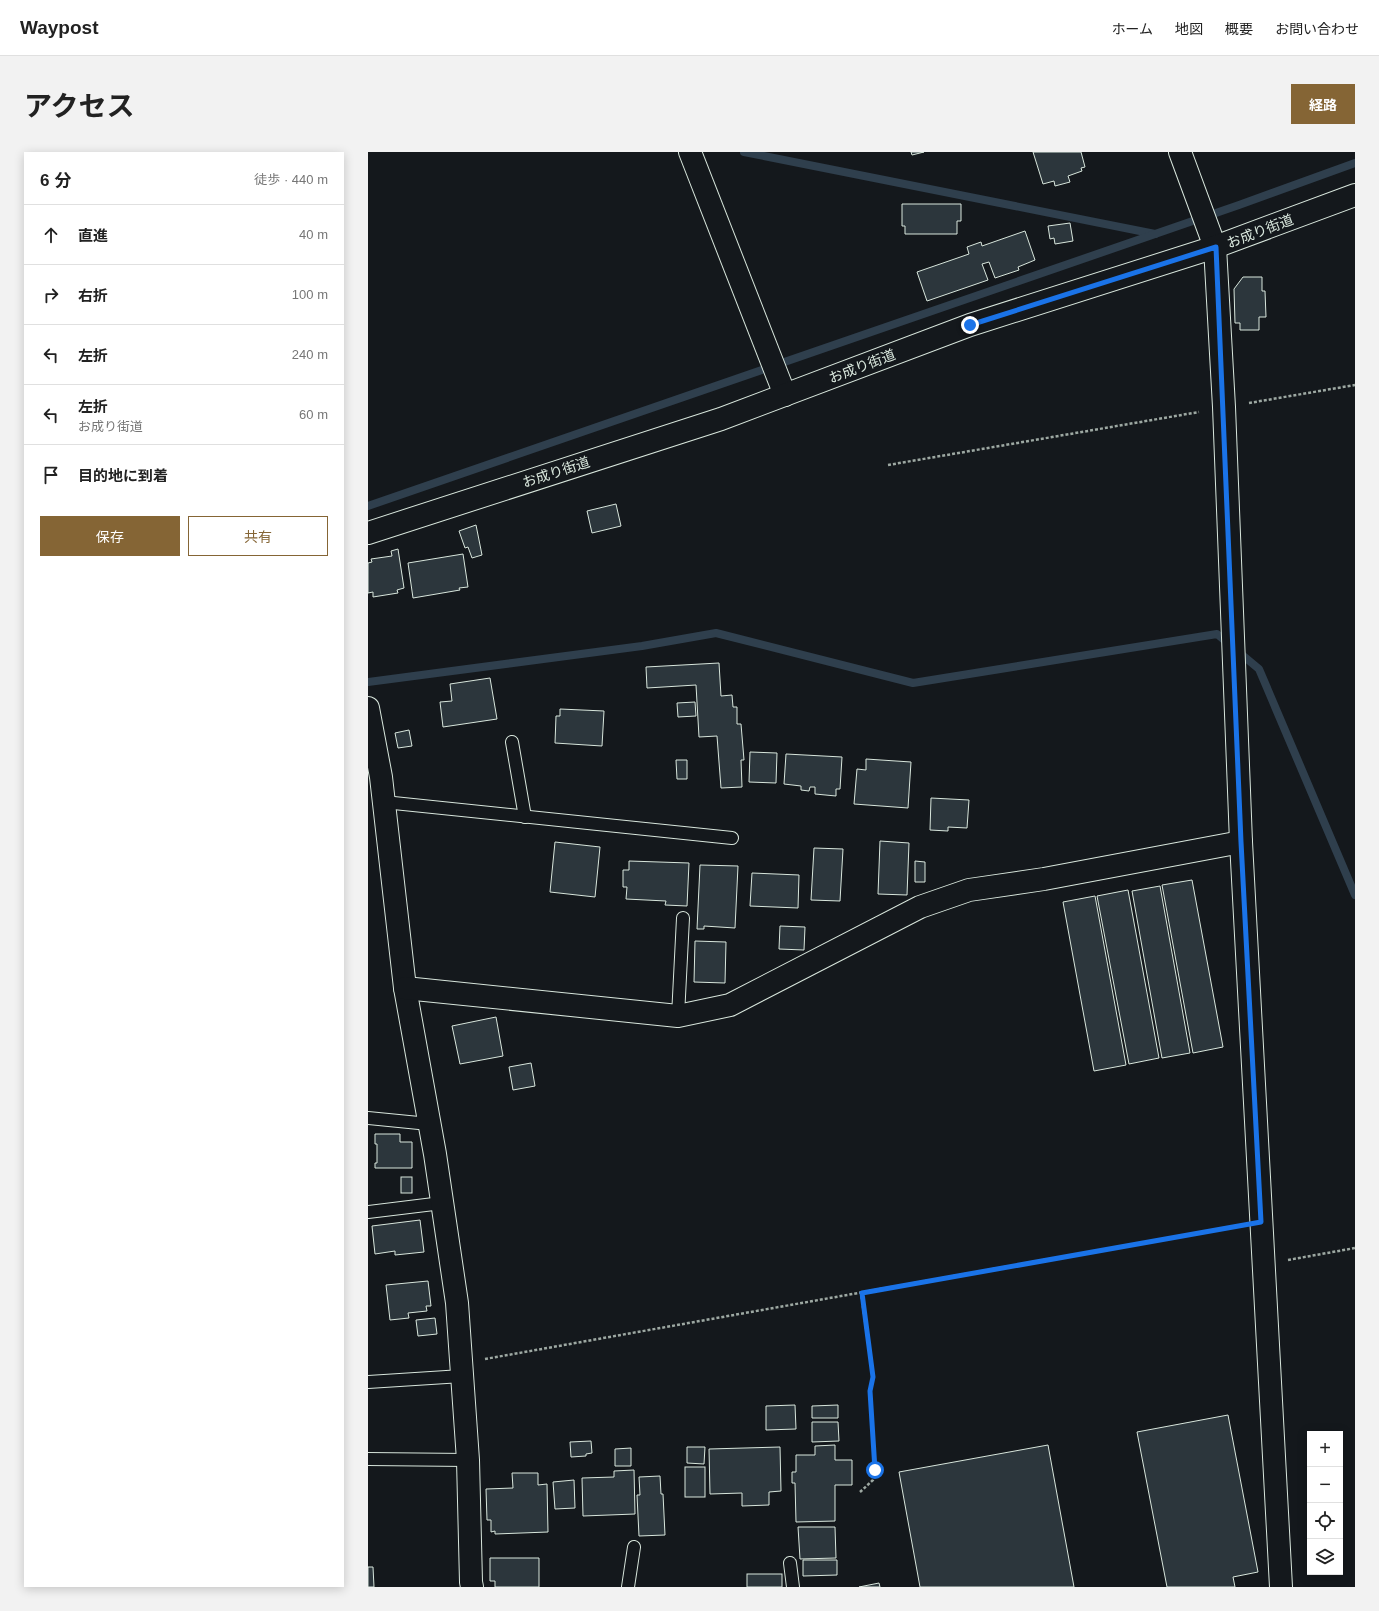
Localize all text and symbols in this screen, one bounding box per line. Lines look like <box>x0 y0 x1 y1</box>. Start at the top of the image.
text: Waypost <box>20 17 98 38</box>
text: ホーム <box>1111 21 1153 37</box>
text: 地図 <box>1175 21 1203 37</box>
text: 概要 <box>1225 21 1253 37</box>
text: お問い合わせ <box>1275 21 1359 37</box>
button: 経路 <box>1291 84 1355 124</box>
text: アクセス <box>24 91 135 122</box>
text: 6 分 <box>40 171 71 190</box>
text: 徒歩 · 440 m <box>254 172 328 187</box>
street label: お成り街道 <box>1224 211 1296 251</box>
icon: ahead <box>40 224 62 246</box>
text: 直進 <box>78 227 108 244</box>
text: 40 m <box>299 227 328 242</box>
icon: right <box>40 284 62 306</box>
text: 右折 <box>78 287 108 304</box>
text: 100 m <box>292 287 328 302</box>
route end <box>961 316 979 334</box>
icon: left <box>40 344 62 366</box>
street label: お成り街道 <box>826 346 898 386</box>
text: 左折 <box>78 347 108 364</box>
text: 240 m <box>292 347 328 362</box>
text: 左折 <box>78 398 108 415</box>
icon: left <box>40 404 62 426</box>
text: 60 m <box>299 407 328 422</box>
text: お成り街道 <box>78 419 143 434</box>
street label: お成り街道 <box>520 454 592 490</box>
icon: arrive <box>40 464 62 486</box>
text: 目的地に到着 <box>78 467 168 484</box>
button: 保存 <box>40 516 180 556</box>
button: 共有 <box>188 516 328 556</box>
map controls <box>1307 1431 1343 1575</box>
button: + <box>1307 1431 1343 1467</box>
route start <box>866 1461 884 1479</box>
button: − <box>1307 1467 1343 1503</box>
button: locate <box>1307 1503 1343 1539</box>
button: layers <box>1307 1539 1343 1575</box>

